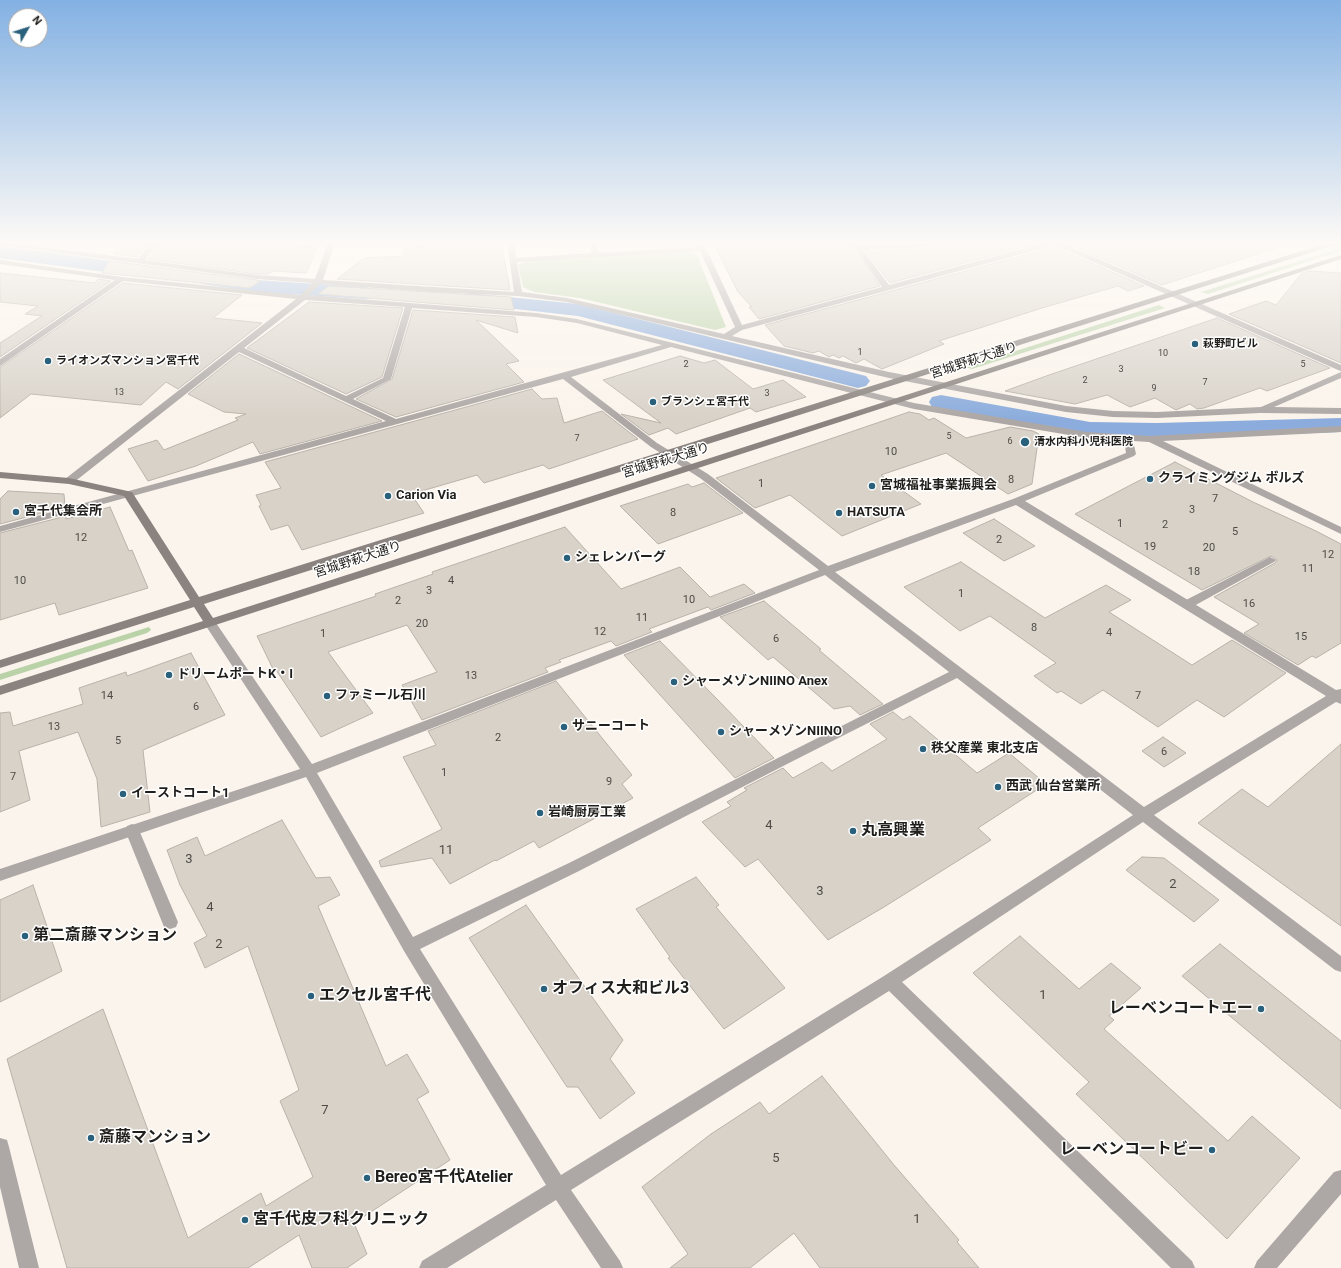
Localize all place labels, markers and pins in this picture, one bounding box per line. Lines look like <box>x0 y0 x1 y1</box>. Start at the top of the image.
place label: 萩野町ビル <box>1203 337 1258 351</box>
marker: 萩野町ビル <box>1190 339 1200 349</box>
place label: ライオンズマンション宮千代 <box>56 354 199 368</box>
marker: ライオンズマンション宮千代 <box>43 356 53 366</box>
place label: ブランシェ宮千代 <box>661 395 749 409</box>
marker: ブランシェ宮千代 <box>648 397 658 407</box>
place label: 清水内科小児科医院 <box>1034 435 1133 449</box>
marker: 清水内科小児科医院 <box>1019 436 1031 448</box>
place label: クライミングジム ボルズ <box>1158 471 1304 487</box>
marker: クライミングジム ボルズ <box>1145 474 1155 484</box>
place label: 宮城福祉事業振興会 <box>880 478 997 494</box>
marker: 宮城福祉事業振興会 <box>867 481 877 491</box>
place label: Carion Via <box>396 488 456 504</box>
marker: Carion Via <box>383 491 393 501</box>
place label: 宮千代集会所 <box>24 504 102 520</box>
place label: HATSUTA <box>847 505 905 521</box>
marker: 宮千代集会所 <box>11 507 21 517</box>
marker: HATSUTA <box>834 508 844 518</box>
place label: シェレンバーグ <box>575 550 666 566</box>
marker: シェレンバーグ <box>562 553 572 563</box>
place label: ドリームポートK・I <box>177 667 293 683</box>
marker: ドリームポートK・I <box>164 670 174 680</box>
place label: シャーメゾンNIINO Anex <box>682 674 828 690</box>
marker: シャーメゾンNIINO Anex <box>669 677 679 687</box>
place label: ファミール石川 <box>335 688 426 704</box>
marker: ファミール石川 <box>322 691 332 701</box>
place label: サニーコート <box>572 719 650 735</box>
marker: サニーコート <box>559 722 569 732</box>
place label: シャーメゾンNIINO <box>729 724 842 740</box>
marker: シャーメゾンNIINO <box>716 727 726 737</box>
place label: 秩父産業 東北支店 <box>931 741 1038 757</box>
marker: 秩父産業 東北支店 <box>918 744 928 754</box>
place label: 西武 仙台営業所 <box>1006 779 1100 795</box>
marker: 西武 仙台営業所 <box>993 782 1003 792</box>
place label: イーストコート1 <box>131 786 229 802</box>
marker: イーストコート1 <box>118 789 128 799</box>
place label: 岩崎厨房工業 <box>548 805 626 821</box>
marker: 岩崎厨房工業 <box>535 808 545 818</box>
place label: 丸高興業 <box>861 821 925 841</box>
marker: 丸高興業 <box>848 826 858 836</box>
place label: 第二斎藤マンション <box>33 926 177 946</box>
marker: 第二斎藤マンション <box>20 931 30 941</box>
place label: オフィス大和ビル3 <box>552 979 689 999</box>
marker: オフィス大和ビル3 <box>539 984 549 994</box>
place label: エクセル宮千代 <box>319 986 431 1006</box>
marker: エクセル宮千代 <box>306 991 316 1001</box>
place label: レーベンコートエー <box>1109 999 1253 1019</box>
marker: レーベンコートエー <box>1256 1004 1266 1014</box>
place label: 斎藤マンション <box>99 1128 211 1148</box>
marker: 斎藤マンション <box>86 1133 96 1143</box>
place label: レーベンコートビー <box>1060 1140 1204 1160</box>
marker: レーベンコートビー <box>1207 1145 1217 1155</box>
place label: Bereo宮千代Atelier <box>375 1168 513 1188</box>
marker: Bereo宮千代Atelier <box>362 1173 372 1183</box>
place label: 宮千代皮フ科クリニック <box>253 1210 429 1230</box>
marker: 宮千代皮フ科クリニック <box>240 1215 250 1225</box>

